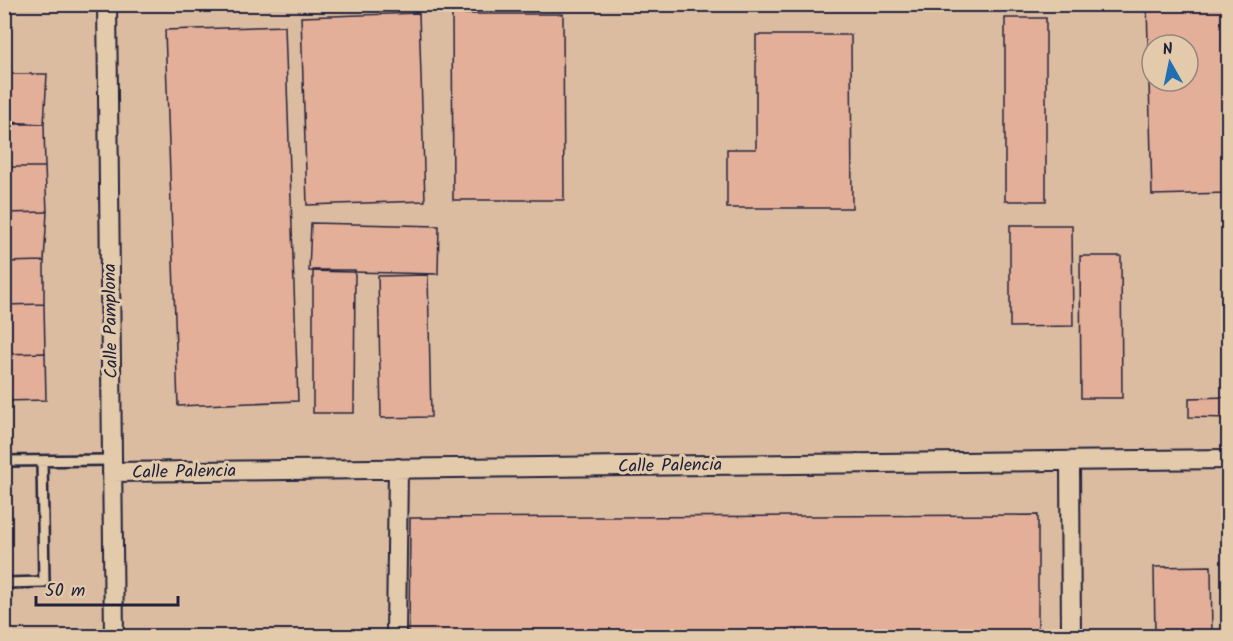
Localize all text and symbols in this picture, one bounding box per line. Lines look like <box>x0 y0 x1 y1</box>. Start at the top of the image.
north arrow <box>1140 33 1200 93</box>
text: N <box>1161 37 1175 63</box>
street label: Calle Pamplona <box>96 263 127 379</box>
street label: Calle Palencia <box>618 451 722 482</box>
street label: Calle Palencia <box>132 457 236 488</box>
scale bar <box>36 569 178 607</box>
text: 50 m <box>45 577 85 606</box>

